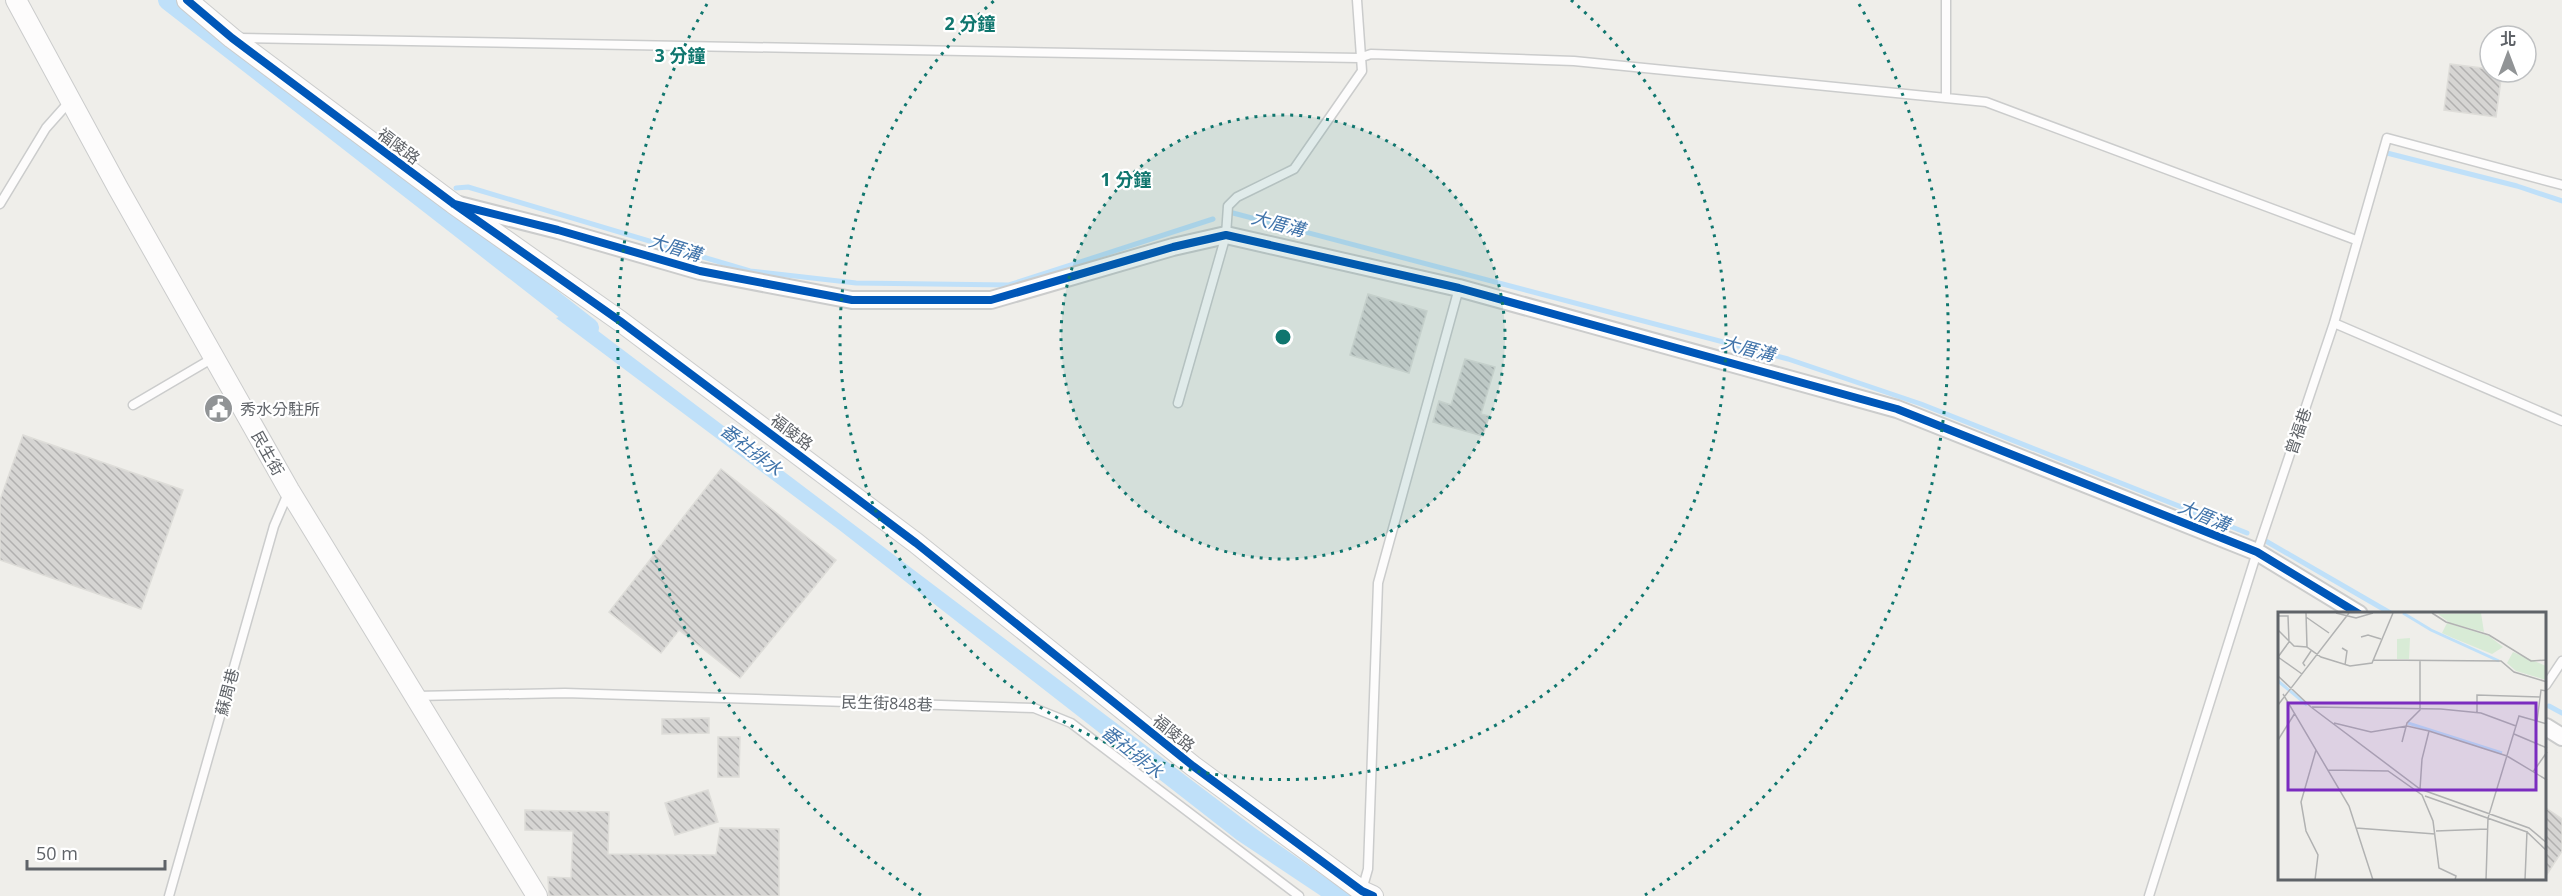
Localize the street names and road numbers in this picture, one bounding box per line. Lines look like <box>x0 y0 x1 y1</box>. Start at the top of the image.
street label: 福陵路 <box>373 123 425 169</box>
street label: 曾福巷 <box>2280 405 2316 457</box>
street label: 福陵路 <box>766 409 818 455</box>
street label: 民生街 <box>247 427 289 479</box>
street label: 蘇周巷 <box>210 666 244 718</box>
street label: 民生街848巷 <box>841 690 933 716</box>
street label: 福陵路 <box>1148 709 1200 757</box>

